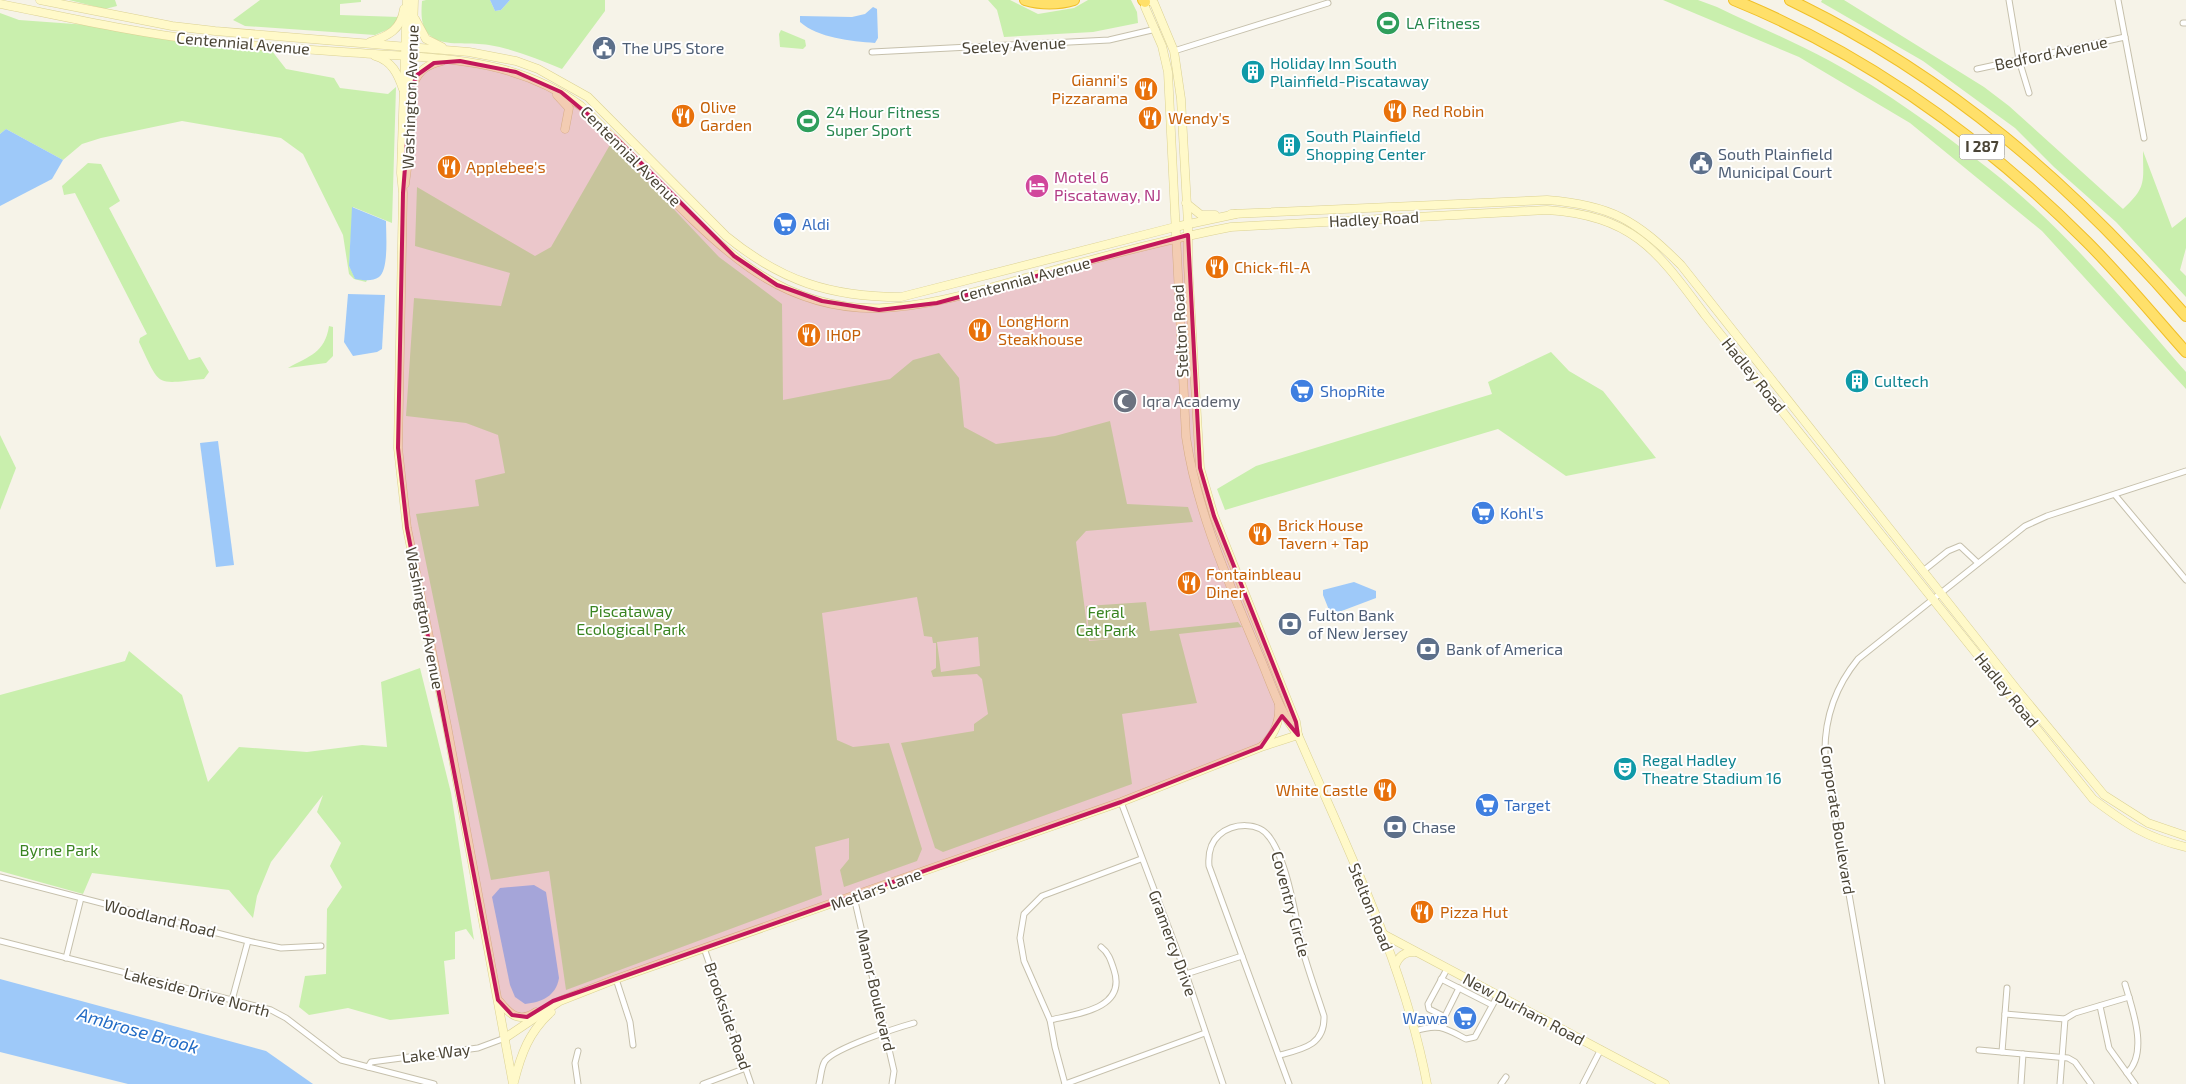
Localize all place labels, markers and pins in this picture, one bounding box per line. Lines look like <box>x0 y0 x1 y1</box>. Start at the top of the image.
sports icon: LA Fitness <box>1375 10 1401 36</box>
place label: LA Fitness <box>1406 13 1480 32</box>
public building icon: The UPS Store <box>591 35 617 61</box>
place label: The UPS Store <box>622 38 724 57</box>
place label: Holiday Inn South Plainfield-Piscataway <box>1270 53 1430 90</box>
building icon: Holiday Inn South Plainfield-Piscataway <box>1240 59 1266 85</box>
place label: Gianni's Pizzarama <box>1051 70 1128 107</box>
restaurant icon: Gianni's Pizzarama <box>1133 76 1159 102</box>
place label: Olive Garden <box>700 97 752 134</box>
restaurant icon: Red Robin <box>1382 98 1408 124</box>
place label: Red Robin <box>1412 101 1484 120</box>
place label: 24 Hour Fitness Super Sport <box>826 102 940 139</box>
restaurant icon: Olive Garden <box>670 103 696 129</box>
restaurant icon: Wendy's <box>1137 105 1163 131</box>
sports icon: 24 Hour Fitness Super Sport <box>795 108 821 134</box>
place label: Wendy's <box>1168 108 1230 127</box>
place label: South Plainfield Shopping Center <box>1306 126 1426 163</box>
building icon: South Plainfield Shopping Center <box>1276 132 1302 158</box>
place label: South Plainfield Municipal Court <box>1718 144 1833 181</box>
public building icon: South Plainfield Municipal Court <box>1688 150 1714 176</box>
restaurant icon: Applebee's <box>436 154 462 180</box>
place label: Applebee's <box>466 157 546 176</box>
place label: Motel 6 Piscataway, NJ <box>1054 167 1161 204</box>
hotel icon: Motel 6 Piscataway, NJ <box>1024 173 1050 199</box>
supermarket icon: Aldi <box>772 211 798 237</box>
place label: Aldi <box>802 214 830 233</box>
restaurant icon: Chick-fil-A <box>1204 254 1230 280</box>
place label: Chick-fil-A <box>1234 257 1310 276</box>
place label: LongHorn Steakhouse <box>998 311 1083 348</box>
restaurant icon: LongHorn Steakhouse <box>967 317 993 343</box>
restaurant icon: IHOP <box>796 322 822 348</box>
place label: IHOP <box>826 325 861 344</box>
building icon: Cultech <box>1844 368 1870 394</box>
place label: Cultech <box>1874 371 1929 390</box>
supermarket icon: ShopRite <box>1289 378 1315 404</box>
place label: ShopRite <box>1320 381 1385 400</box>
mosque icon: Iqra Academy <box>1112 388 1138 414</box>
place label: Iqra Academy <box>1142 391 1241 410</box>
supermarket icon: Kohl's <box>1470 500 1496 526</box>
place label: Kohl's <box>1500 503 1544 522</box>
place label: Brick House Tavern + Tap <box>1278 515 1369 552</box>
restaurant icon: Brick House Tavern + Tap <box>1247 521 1273 547</box>
place label: Fontainbleau Diner <box>1206 564 1301 601</box>
restaurant icon: Fontainbleau Diner <box>1176 570 1202 596</box>
place label: Fulton Bank of New Jersey <box>1308 605 1409 642</box>
bank icon: Fulton Bank of New Jersey <box>1277 611 1303 637</box>
bank icon: Bank of America <box>1415 636 1441 662</box>
place label: Bank of America <box>1446 639 1563 658</box>
place label: Regal Hadley Theatre Stadium 16 <box>1642 750 1782 787</box>
theatre icon: Regal Hadley Theatre Stadium 16 <box>1612 756 1638 782</box>
restaurant icon: White Castle <box>1372 777 1398 803</box>
place label: White Castle <box>1276 780 1368 799</box>
supermarket icon: Target <box>1474 792 1500 818</box>
place label: Target <box>1504 795 1550 814</box>
bank icon: Chase <box>1382 814 1408 840</box>
place label: Chase <box>1412 817 1456 836</box>
restaurant icon: Pizza Hut <box>1409 899 1435 925</box>
place label: Pizza Hut <box>1440 902 1508 921</box>
supermarket icon: Wawa <box>1452 1005 1478 1031</box>
place label: Wawa <box>1402 1008 1448 1027</box>

